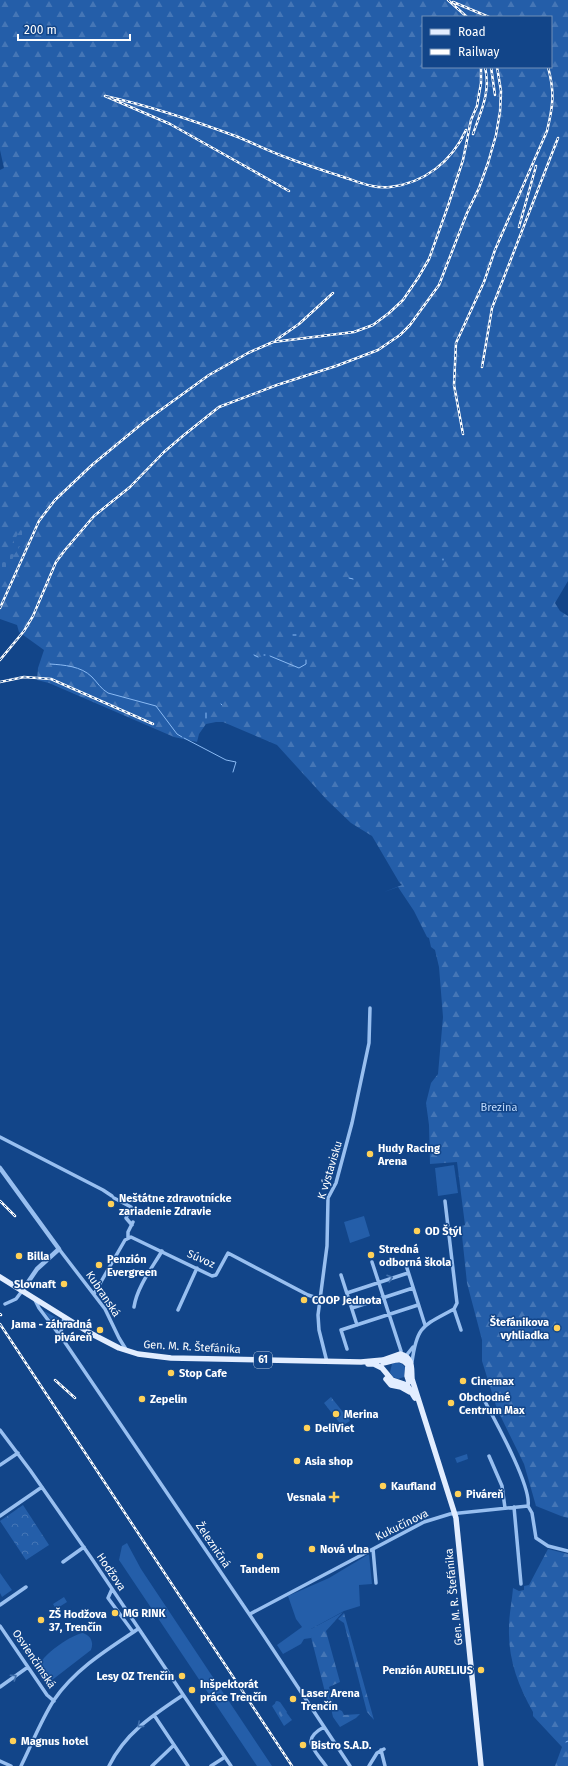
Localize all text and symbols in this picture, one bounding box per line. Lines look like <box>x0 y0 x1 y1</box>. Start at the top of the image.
scale bar <box>18 16 130 42</box>
legend <box>422 16 552 68</box>
text: 200 m <box>24 23 57 37</box>
text: Road <box>458 25 486 39</box>
text: Railway <box>458 45 499 59</box>
park label: Brezina <box>481 1101 517 1114</box>
street label: K výstavisku <box>315 1139 345 1201</box>
place label: Hudy Racing Arena <box>377 1142 441 1168</box>
marker: Hudy Racing Arena <box>365 1149 375 1159</box>
place label: Neštátne zdravotnícke zariadenie Zdravie <box>119 1192 231 1218</box>
marker: Neštátne zdravotnícke zariadenie Zdravie <box>106 1199 116 1209</box>
place label: OD Štýl <box>425 1224 463 1238</box>
marker: OD Štýl <box>412 1226 422 1236</box>
place label: Stredná odborná škola <box>379 1243 451 1269</box>
street label: Súvoz <box>185 1247 217 1271</box>
place label: Billa <box>27 1250 49 1263</box>
marker: Stredná odborná škola <box>366 1250 376 1260</box>
marker: Billa <box>14 1251 24 1261</box>
place label: Penzión Evergreen <box>107 1253 157 1279</box>
marker: Penzión Evergreen <box>94 1260 104 1270</box>
street label: Kubranská <box>83 1269 123 1319</box>
one-way arrow <box>387 1274 394 1283</box>
place label: Slovnaft <box>14 1278 57 1291</box>
marker: Slovnaft <box>59 1279 69 1289</box>
place label: COOP Jednota <box>312 1294 382 1307</box>
marker: COOP Jednota <box>299 1295 309 1305</box>
place label: Štefánikova vyhliadka <box>490 1315 549 1342</box>
place label: Jama - záhradná piváreň <box>10 1318 92 1344</box>
marker: Štefánikova vyhliadka <box>552 1323 562 1333</box>
marker: Jama - záhradná piváreň <box>95 1325 105 1335</box>
street label: Gen. M. R. Štefánika <box>143 1337 241 1356</box>
road number: 61 <box>254 1352 272 1368</box>
place label: Stop Cafe <box>179 1367 227 1380</box>
marker: Stop Cafe <box>166 1368 176 1378</box>
place label: Cinemax <box>471 1375 514 1388</box>
marker: Cinemax <box>458 1376 468 1386</box>
place label: Obchodné Centrum Max <box>459 1391 525 1417</box>
place label: Zepelin <box>150 1393 187 1406</box>
marker: Zepelin <box>137 1394 147 1404</box>
marker: Obchodné Centrum Max <box>446 1398 456 1408</box>
place label: Merina <box>344 1408 379 1421</box>
marker: Merina <box>331 1409 341 1419</box>
place label: DeliViet <box>315 1422 355 1435</box>
marker: DeliViet <box>302 1423 312 1433</box>
place label: Asia shop <box>304 1455 354 1468</box>
marker: Asia shop <box>292 1456 302 1466</box>
place label: Kaufland <box>391 1480 436 1493</box>
marker: Kaufland <box>378 1481 388 1491</box>
place label: Piváreň <box>466 1488 504 1501</box>
marker: Piváreň <box>453 1489 463 1499</box>
place label: Vesnala <box>286 1491 326 1504</box>
marker: Vesnala <box>329 1492 339 1502</box>
street label: Kukučínova <box>373 1507 431 1543</box>
street label: Železničná <box>193 1519 234 1570</box>
place label: Nová vlna <box>320 1543 369 1556</box>
marker: Nová vlna <box>307 1544 317 1554</box>
street label: Gen. M. R. Štefánika <box>441 1548 466 1646</box>
street label: Hodžova <box>94 1551 128 1593</box>
marker: Tandem <box>255 1551 265 1561</box>
place label: Tandem <box>240 1563 280 1576</box>
place label: ZŠ Hodžova 37, Trenčín <box>48 1607 107 1634</box>
place label: MG RINK <box>123 1607 167 1620</box>
marker: MG RINK <box>110 1608 120 1618</box>
marker: ZŠ Hodžova 37, Trenčín <box>36 1615 46 1625</box>
street label: Osvienčimská <box>10 1627 58 1691</box>
place label: Penzión AURELIUS <box>382 1664 474 1677</box>
marker: Penzión AURELIUS <box>476 1665 486 1675</box>
place label: Lesy OZ Trenčín <box>96 1670 174 1683</box>
marker: Lesy OZ Trenčín <box>177 1671 187 1681</box>
one-way arrow <box>10 1674 17 1682</box>
place label: Inšpektorát práce Trenčín <box>200 1678 267 1704</box>
marker: Inšpektorát práce Trenčín <box>187 1685 197 1695</box>
place label: Laser Arena Trenčín <box>301 1687 360 1713</box>
marker: Laser Arena Trenčín <box>288 1694 298 1704</box>
one-way arrow <box>137 1721 145 1728</box>
place label: Magnus hotel <box>21 1735 89 1748</box>
marker: Magnus hotel <box>8 1736 18 1746</box>
place label: Bistro S.A.D. <box>311 1739 372 1752</box>
marker: Bistro S.A.D. <box>298 1740 308 1750</box>

